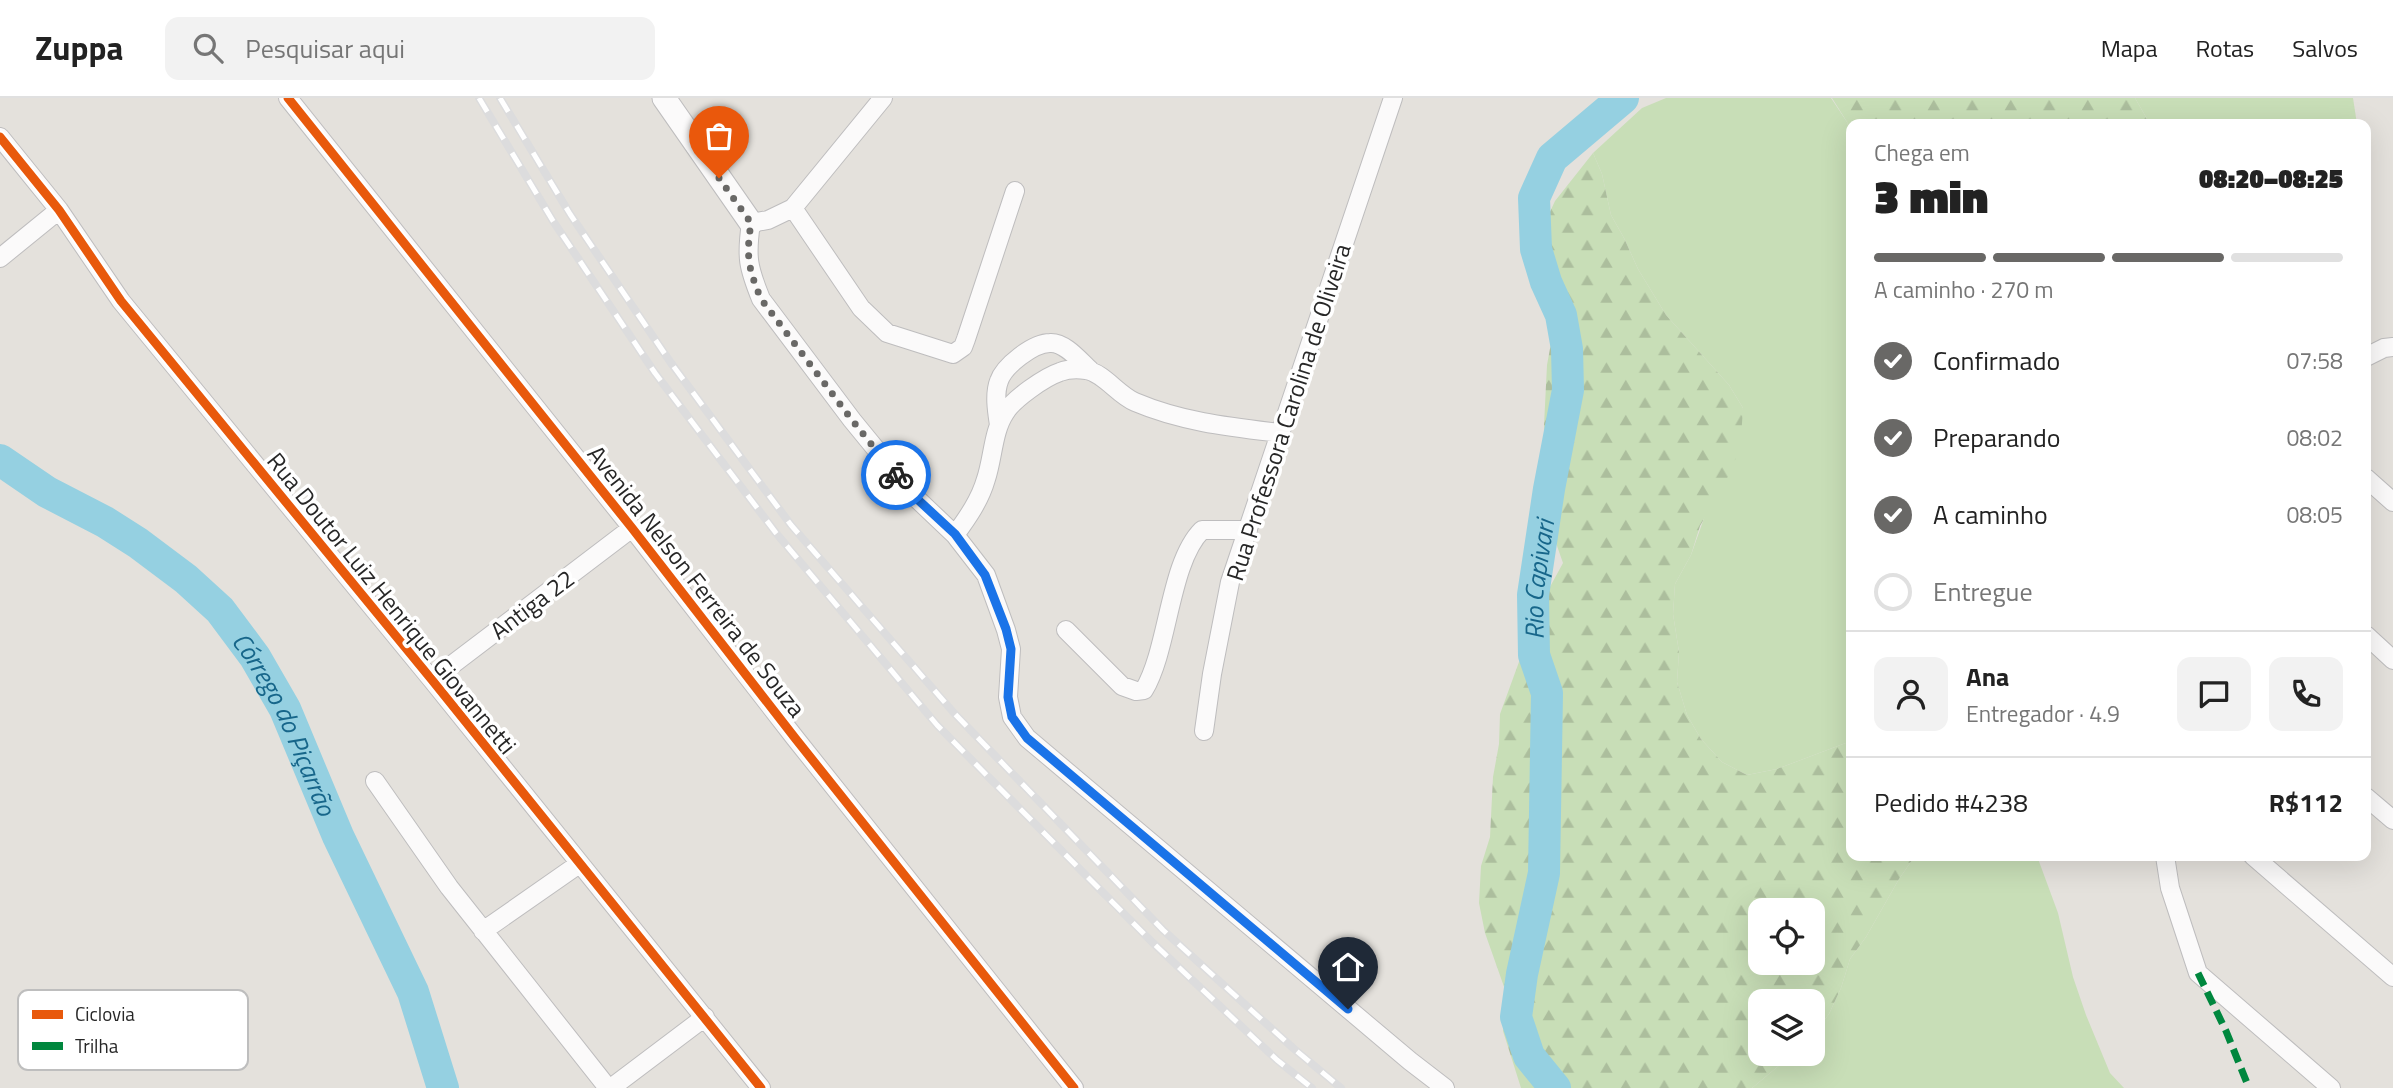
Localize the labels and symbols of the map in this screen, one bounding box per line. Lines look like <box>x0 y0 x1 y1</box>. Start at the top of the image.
pin <box>689 106 749 178</box>
street label: Rua Professora Carolina de Oliveira <box>1216 239 1360 585</box>
street label: Avenida Nelson Ferreira de Souza <box>579 437 815 725</box>
courier <box>861 440 931 510</box>
street label: Rua Doutor Luiz Henrique Giovannetti <box>259 444 525 762</box>
water label: Rio Capivari <box>1513 514 1564 640</box>
street label: Antiga 22 <box>482 560 582 648</box>
water label: Córrego do Piçarrão <box>223 623 347 822</box>
pin <box>1318 937 1378 1009</box>
legend <box>18 990 248 1070</box>
text: Ciclovia <box>75 999 135 1028</box>
text: Trilha <box>75 1031 119 1060</box>

